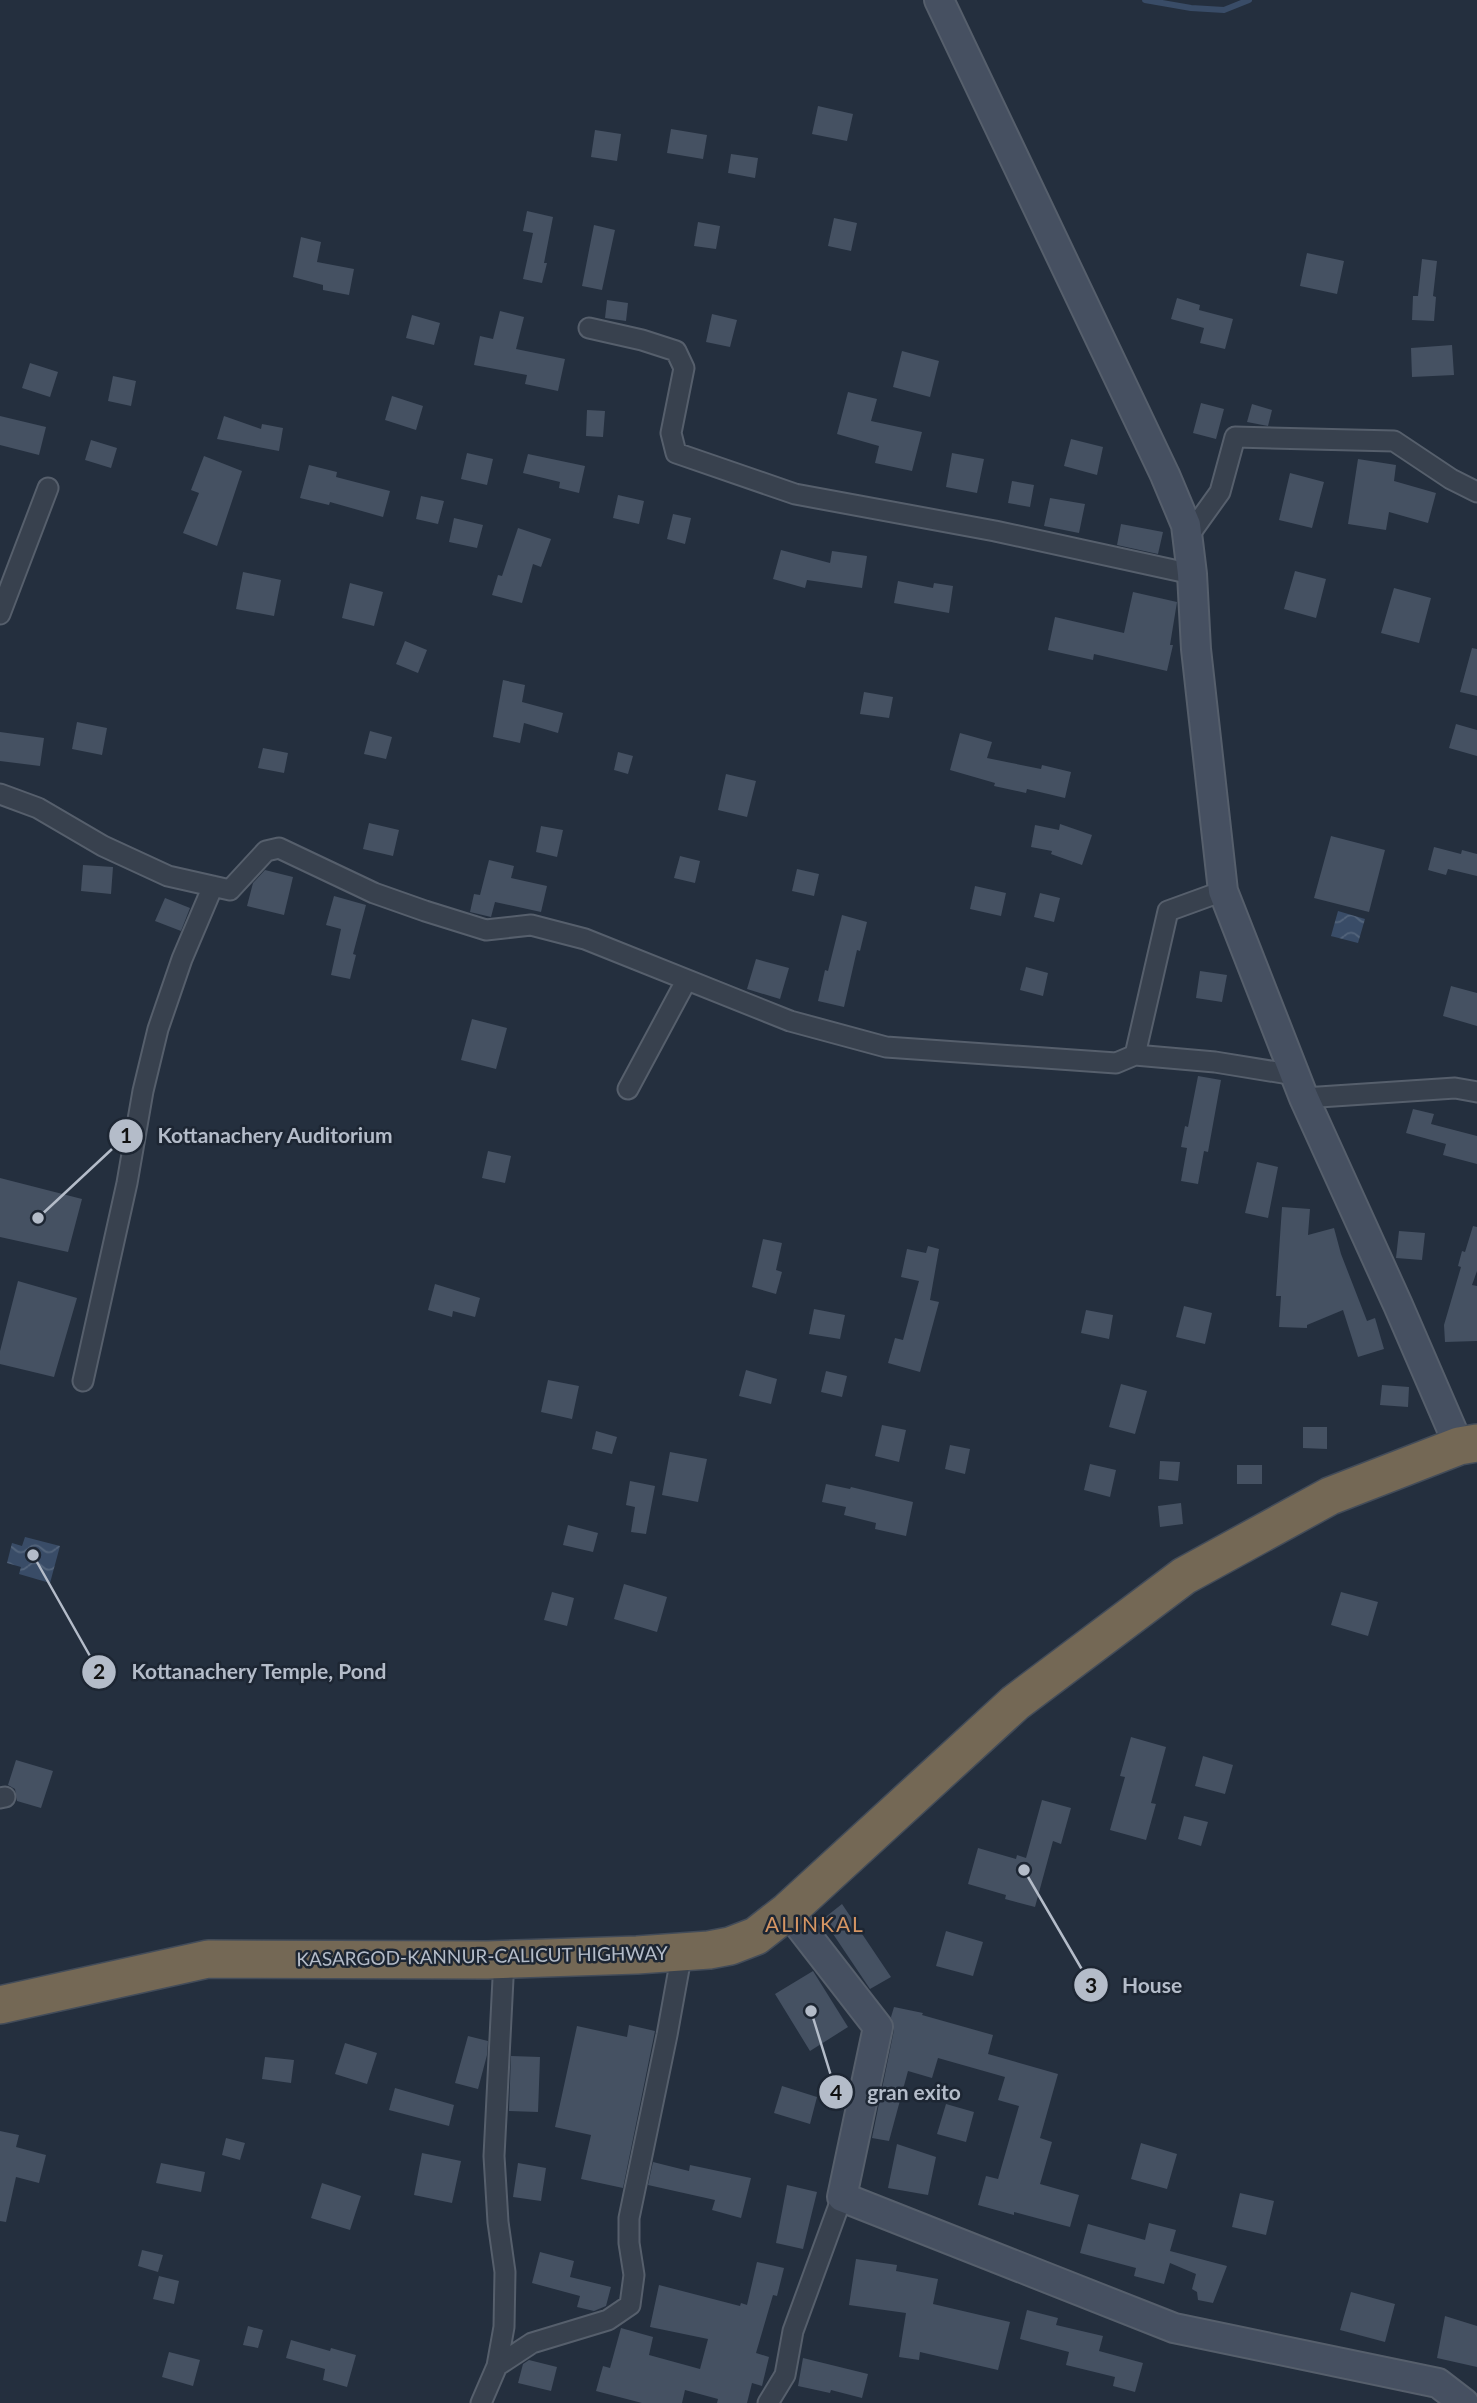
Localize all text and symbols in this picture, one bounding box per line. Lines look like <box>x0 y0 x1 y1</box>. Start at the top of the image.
callout: Kottanachery Auditorium <box>108 1115 408 1157</box>
text: 1 <box>120 1122 132 1147</box>
text: Kottanachery Auditorium <box>157 1122 393 1147</box>
callout: Kottanachery Temple, Pond <box>82 1651 401 1693</box>
text: 2 <box>93 1658 105 1683</box>
text: Kottanachery Temple, Pond <box>131 1658 387 1683</box>
district label: ALINKAL <box>765 1911 865 1936</box>
street label: KASARGOD-KANNUR-CALICUT HIGHWAY <box>296 1941 668 1970</box>
callout: House <box>1073 1964 1197 2006</box>
text: 3 <box>1085 1972 1097 1997</box>
text: House <box>1122 1972 1182 1997</box>
callout: gran exito <box>818 2071 975 2113</box>
text: 4 <box>830 2079 842 2104</box>
text: gran exito <box>867 2079 961 2104</box>

